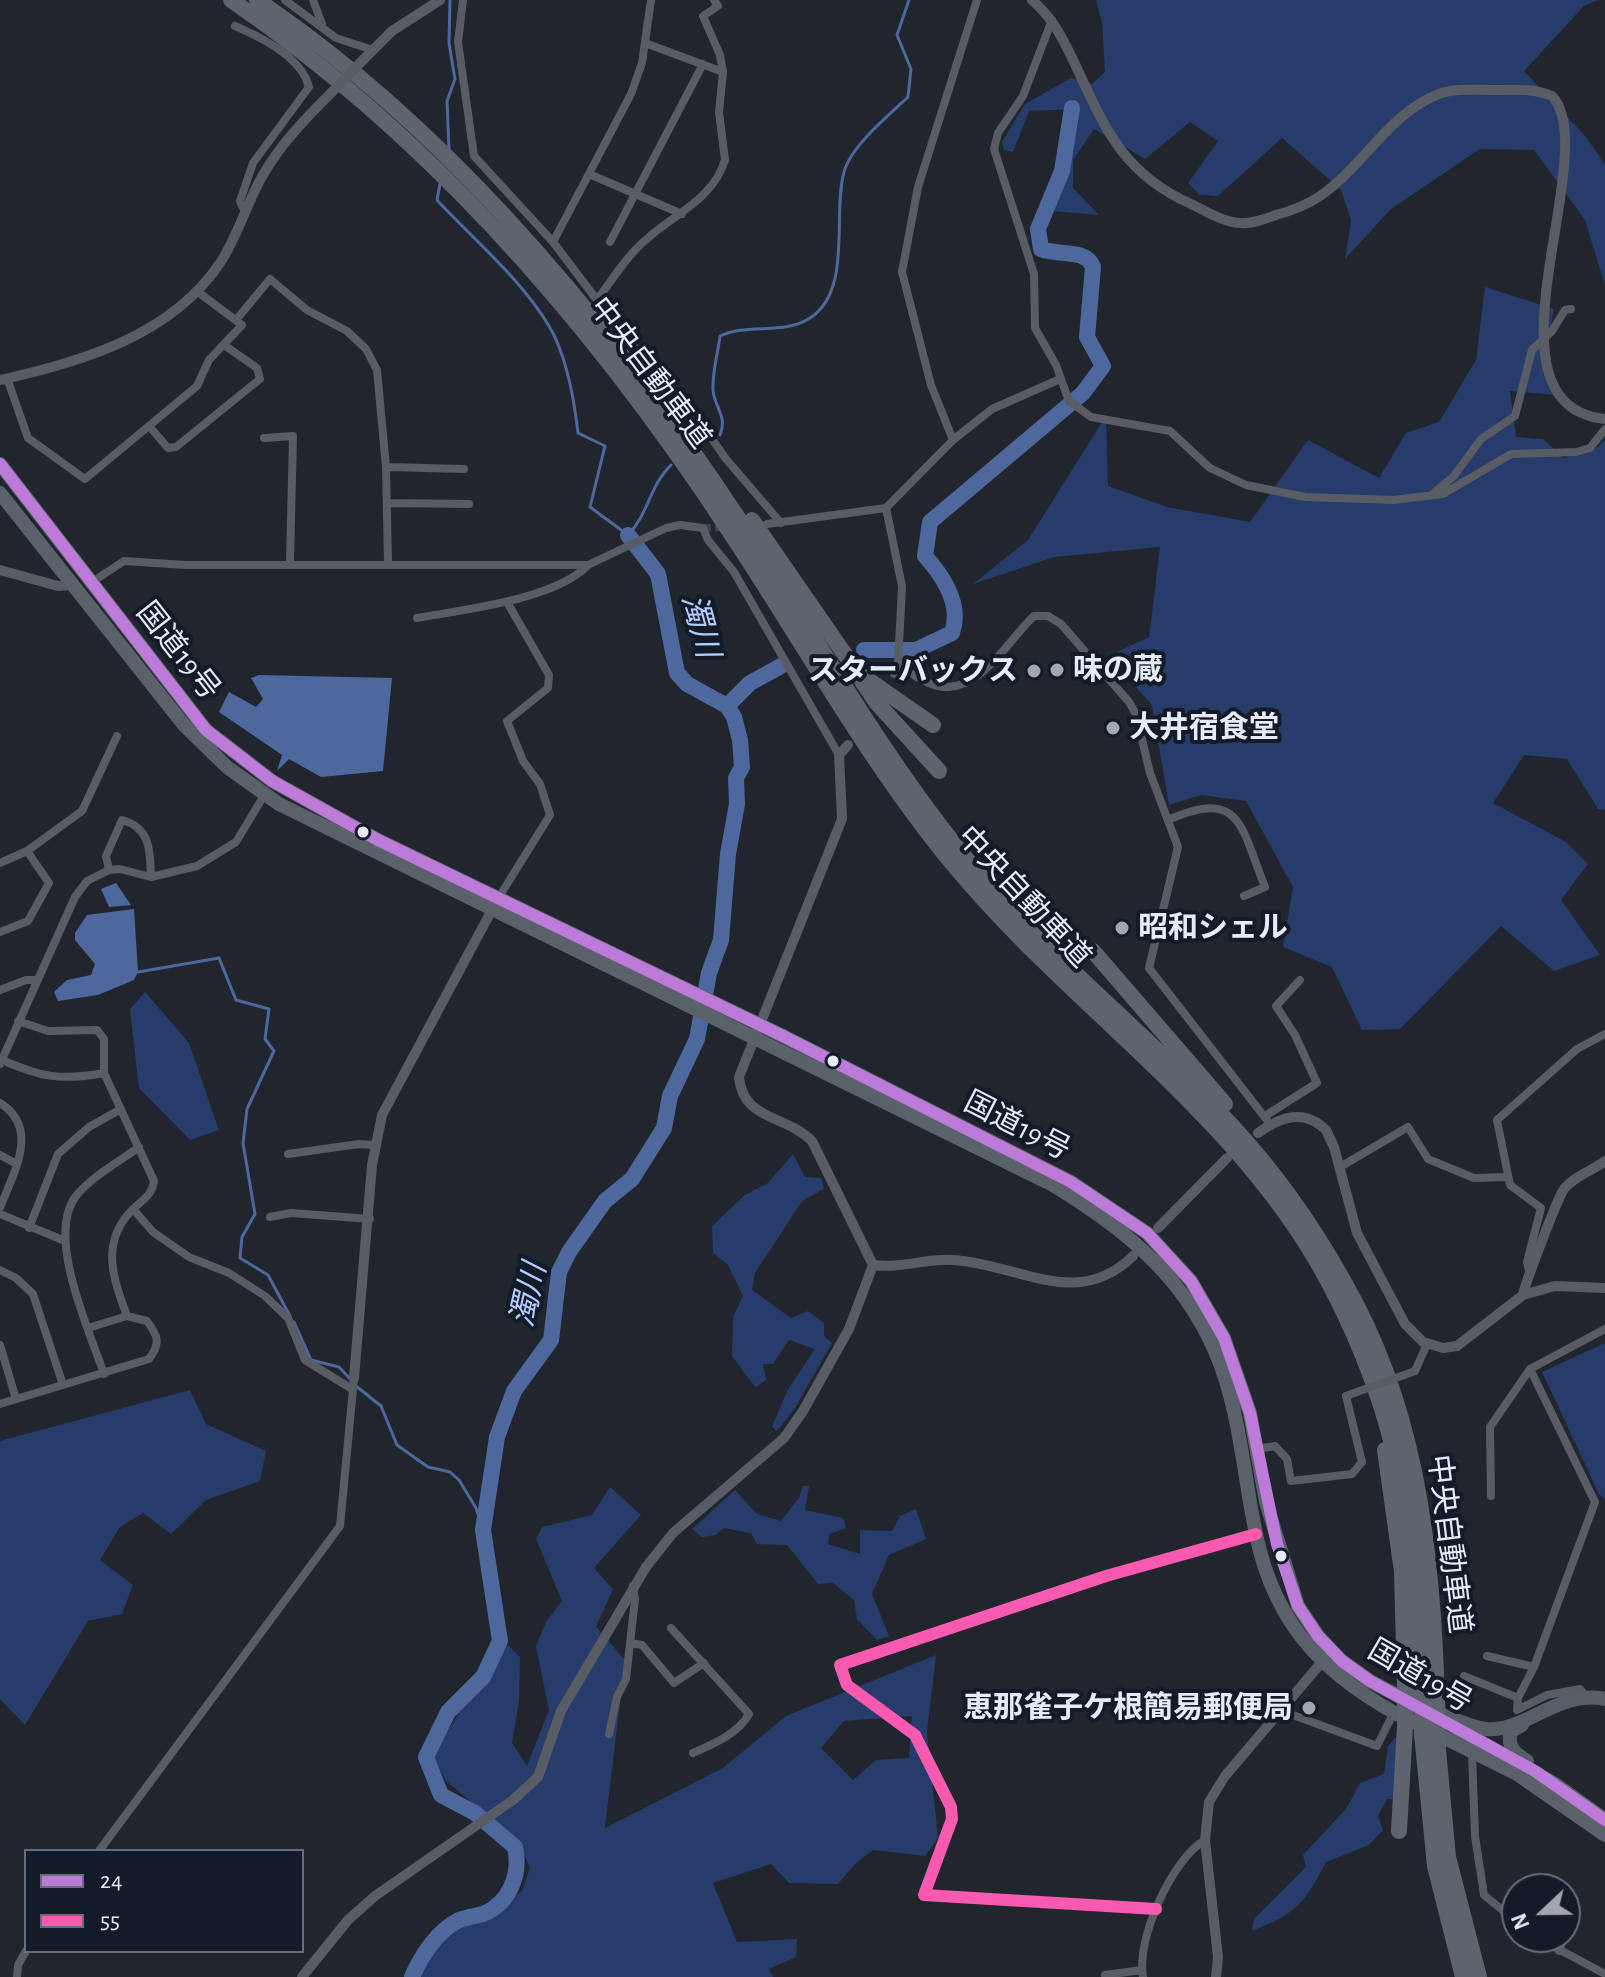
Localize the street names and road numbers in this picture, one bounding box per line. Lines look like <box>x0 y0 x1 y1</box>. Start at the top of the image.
street label: 中央自動車道 <box>581 290 719 456</box>
street label: 国道19号 <box>129 595 227 707</box>
street label: 中央自動車道 <box>949 819 1099 975</box>
street label: 国道19号 <box>958 1084 1076 1168</box>
street label: 中央自動車道 <box>1420 1452 1478 1636</box>
street label: 国道19号 <box>1361 1632 1479 1720</box>

